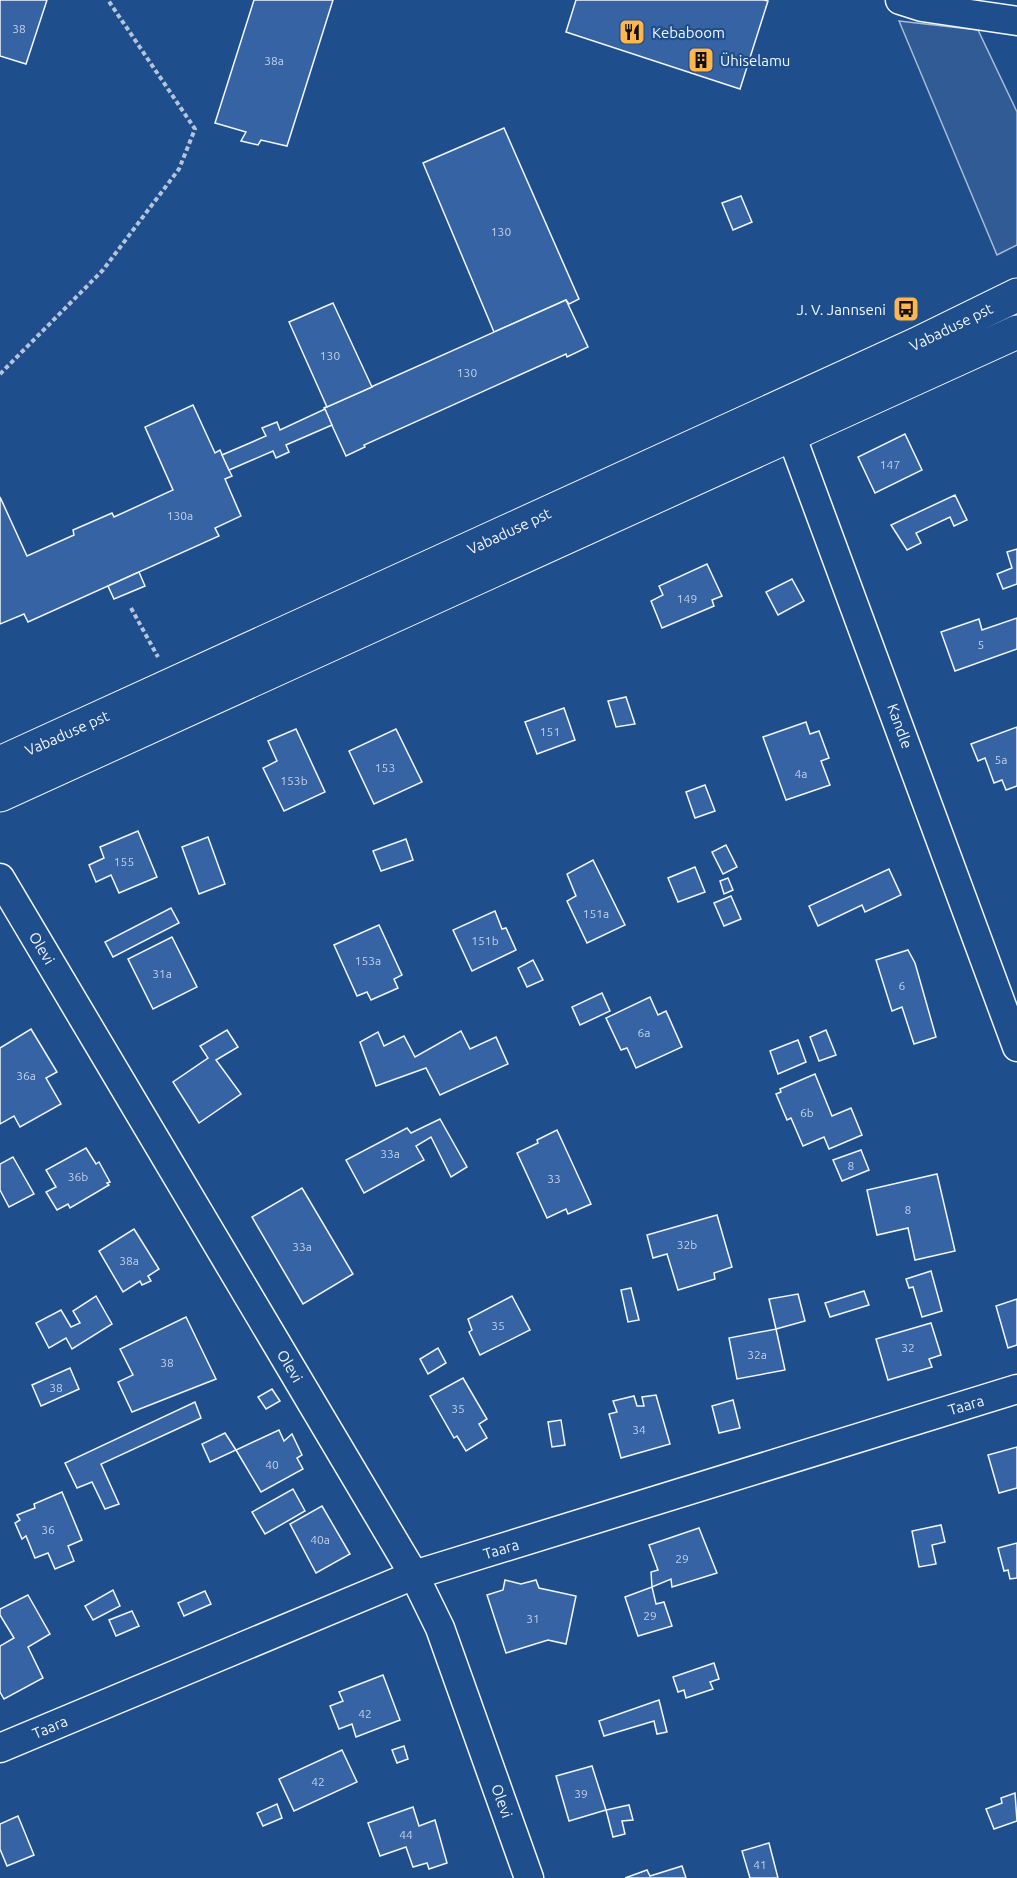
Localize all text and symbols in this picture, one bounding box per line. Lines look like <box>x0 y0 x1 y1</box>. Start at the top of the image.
restaurant icon: Kebaboom <box>617 17 647 47</box>
house number: 38 <box>12 22 26 35</box>
place label: Kebaboom <box>652 24 725 41</box>
building icon: Ühiselamu <box>686 45 716 75</box>
place label: Ühiselamu <box>720 52 790 69</box>
house number: 38a <box>264 54 284 67</box>
house number: 130 <box>491 225 511 238</box>
bus stop icon: J. V. Jannseni <box>891 294 921 324</box>
street label: Vabaduse pst <box>907 300 995 354</box>
place label: J. V. Jannseni <box>797 301 886 318</box>
house number: 130 <box>320 349 340 362</box>
house number: 130 <box>457 366 477 379</box>
house number: 147 <box>880 458 900 471</box>
street label: Vabaduse pst <box>465 504 554 558</box>
house number: 130a <box>167 509 193 522</box>
house number: 149 <box>677 592 697 605</box>
house number: 5 <box>978 638 984 651</box>
street label: Kandle <box>884 701 916 751</box>
street label: Vabaduse pst <box>22 707 112 759</box>
house number: 151 <box>540 725 560 738</box>
house number: 5a <box>995 753 1007 766</box>
house number: 153 <box>375 761 395 774</box>
house number: 4a <box>795 767 807 780</box>
house number: 153b <box>280 774 308 787</box>
house number: 155 <box>114 855 134 868</box>
house number: 151a <box>583 907 609 920</box>
street label: Olevi <box>26 929 58 967</box>
house number: 151b <box>471 934 499 947</box>
house number: 153a <box>355 954 381 967</box>
house number: 31a <box>152 967 172 980</box>
house number: 6 <box>899 979 906 992</box>
house number: 6a <box>638 1026 650 1039</box>
house number: 36a <box>16 1069 36 1082</box>
house number: 6b <box>800 1106 814 1119</box>
house number: 33a <box>380 1147 400 1160</box>
house number: 8 <box>848 1159 855 1172</box>
house number: 36b <box>68 1170 88 1183</box>
house number: 33 <box>547 1172 561 1185</box>
house number: 8 <box>905 1203 912 1216</box>
house number: 32b <box>677 1238 697 1251</box>
house number: 33a <box>292 1240 312 1253</box>
house number: 38a <box>119 1254 139 1267</box>
house number: 35 <box>491 1319 505 1332</box>
house number: 32 <box>901 1341 915 1354</box>
street label: Olevi <box>274 1347 306 1385</box>
house number: 32a <box>747 1348 767 1361</box>
house number: 38 <box>160 1356 174 1369</box>
house number: 38 <box>49 1381 63 1394</box>
street label: Taara <box>946 1392 986 1418</box>
house number: 35 <box>451 1402 465 1415</box>
house number: 34 <box>632 1423 646 1436</box>
house number: 40 <box>265 1458 279 1471</box>
house number: 36 <box>41 1523 55 1536</box>
house number: 40a <box>310 1533 330 1546</box>
street label: Taara <box>481 1536 521 1562</box>
house number: 29 <box>675 1552 689 1565</box>
house number: 29 <box>643 1609 657 1622</box>
house number: 31 <box>526 1612 540 1625</box>
house number: 42 <box>358 1707 372 1720</box>
street label: Taara <box>30 1712 70 1742</box>
house number: 42 <box>311 1775 325 1788</box>
street label: Olevi <box>488 1782 516 1820</box>
house number: 39 <box>574 1787 588 1800</box>
house number: 44 <box>399 1828 413 1841</box>
house number: 41 <box>753 1858 767 1871</box>

